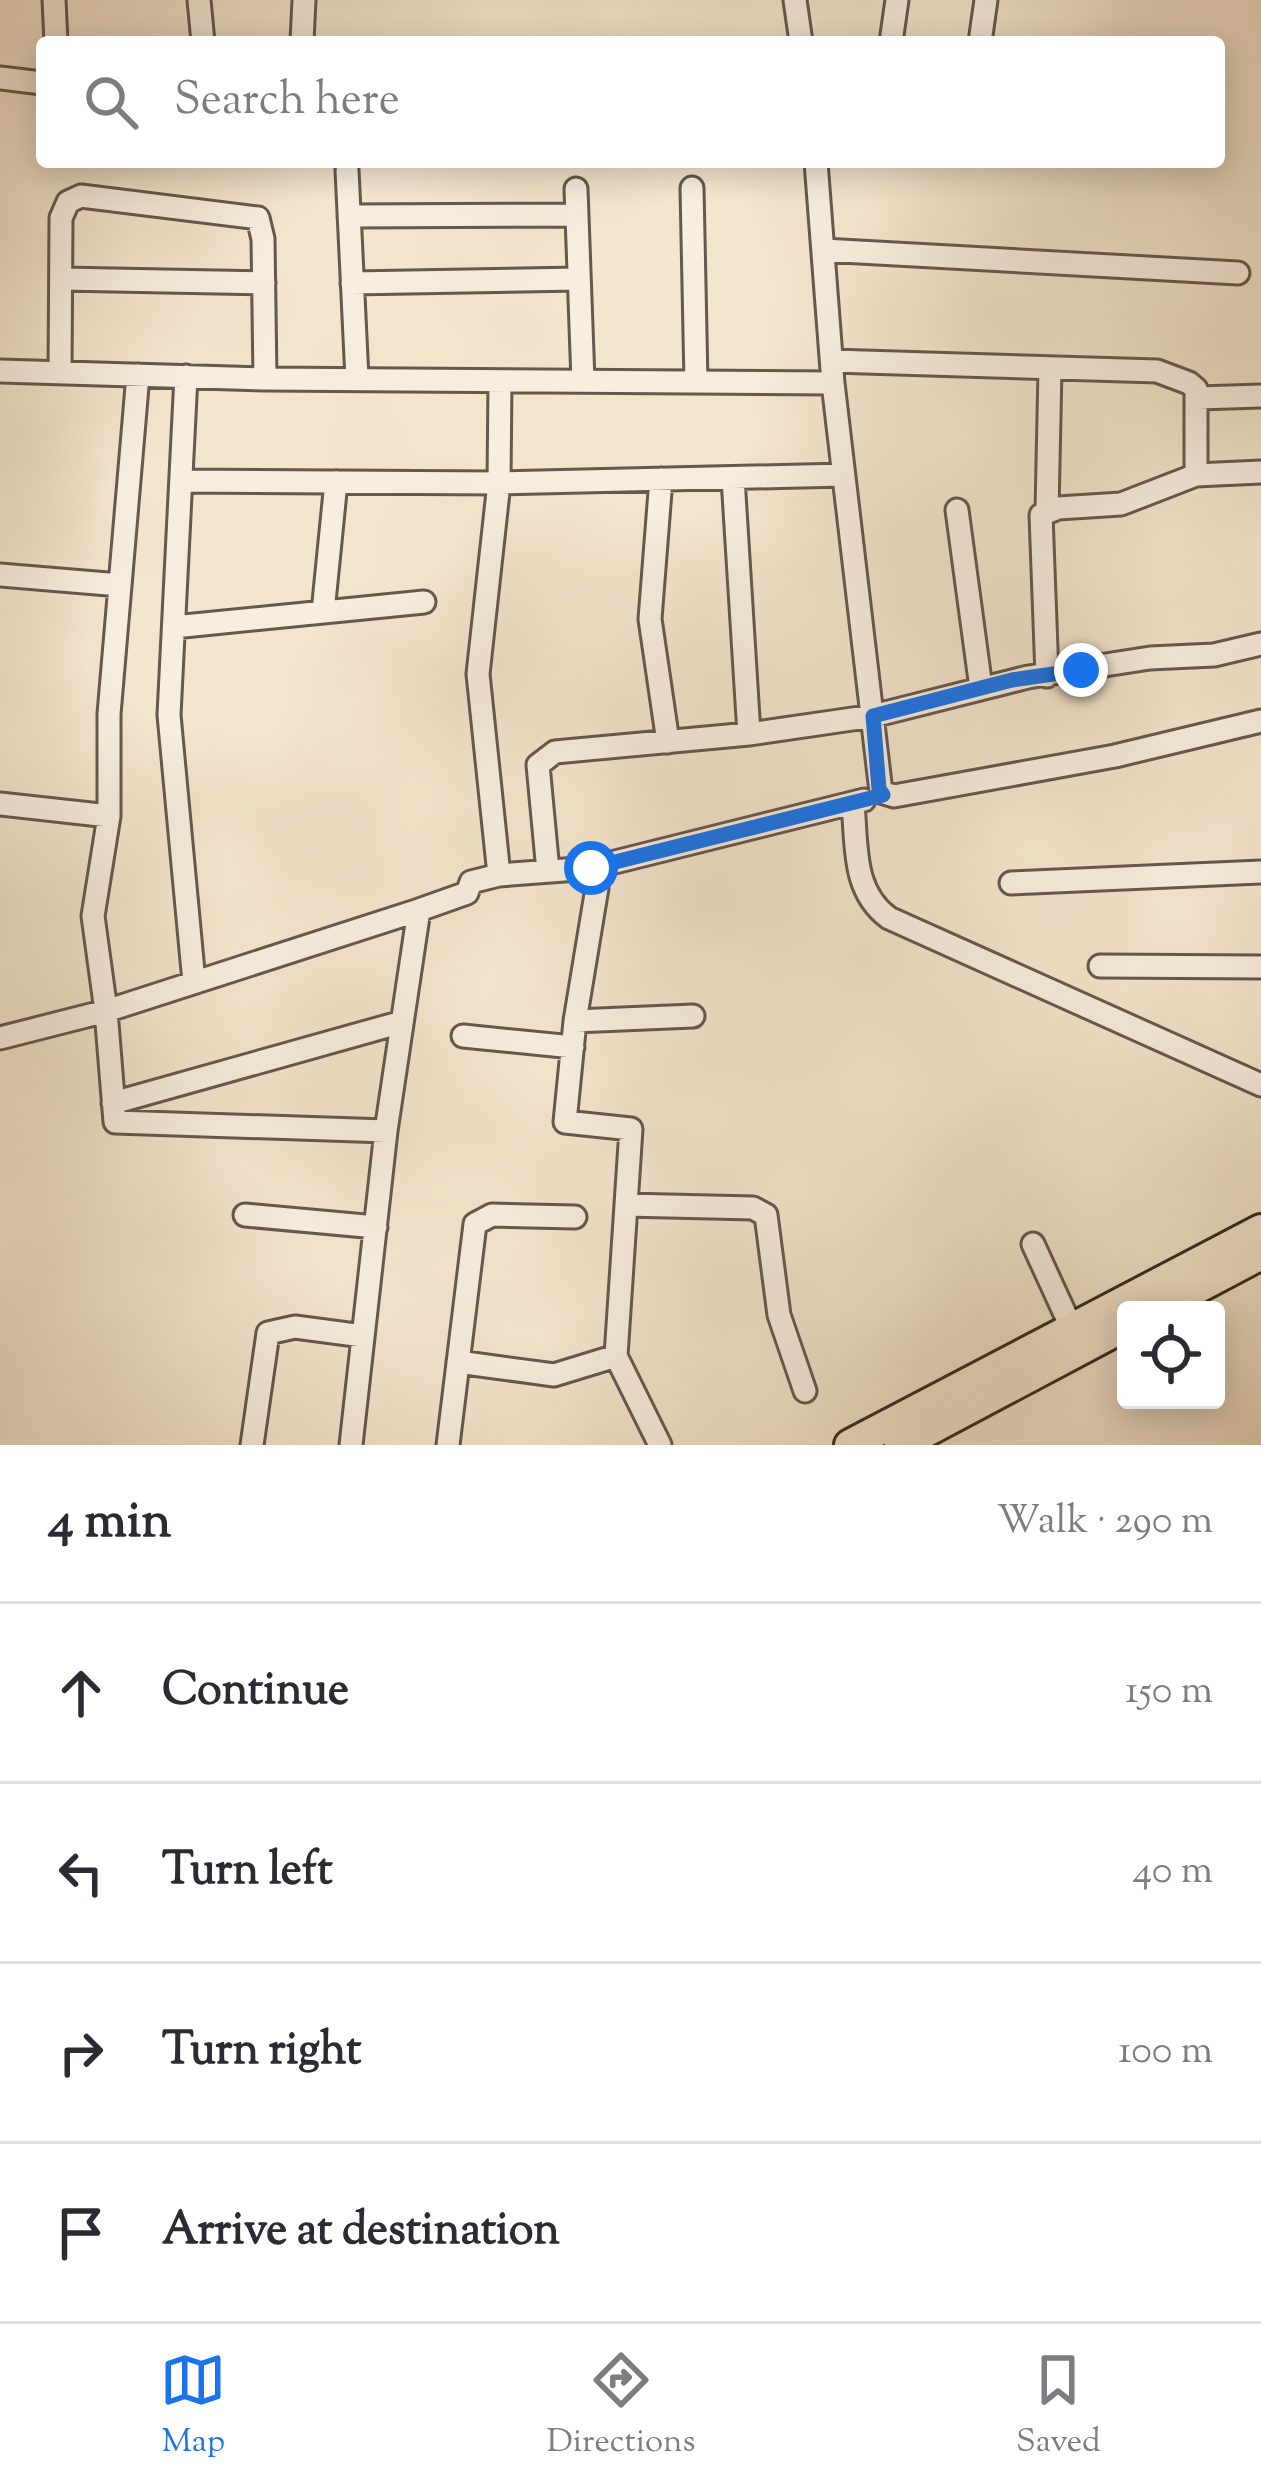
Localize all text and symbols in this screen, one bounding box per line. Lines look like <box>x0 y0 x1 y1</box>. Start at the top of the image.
search box <box>36 36 1225 168</box>
icon: search <box>78 69 144 135</box>
text: Search here <box>174 70 400 135</box>
route end <box>1054 643 1108 697</box>
route start <box>564 841 618 895</box>
map controls <box>1117 1301 1225 1409</box>
button: locate <box>1117 1301 1225 1409</box>
text: 4 min <box>48 1487 171 1560</box>
text: Walk · 290 m <box>997 1495 1213 1551</box>
icon: ahead <box>48 1660 114 1726</box>
text: Continue <box>162 1660 349 1725</box>
text: 150 m <box>1125 1665 1213 1721</box>
icon: left <box>48 1840 114 1906</box>
text: Turn left <box>162 1840 333 1905</box>
text: 40 m <box>1133 1845 1213 1901</box>
icon: right <box>48 2020 114 2086</box>
text: Turn right <box>162 2020 361 2085</box>
text: 100 m <box>1118 2025 1213 2081</box>
icon: arrive <box>48 2200 114 2266</box>
text: Arrive at destination <box>162 2200 560 2265</box>
tab: Map <box>160 2347 226 2467</box>
tab: Directions <box>547 2347 696 2467</box>
tab: Saved <box>1016 2347 1101 2467</box>

